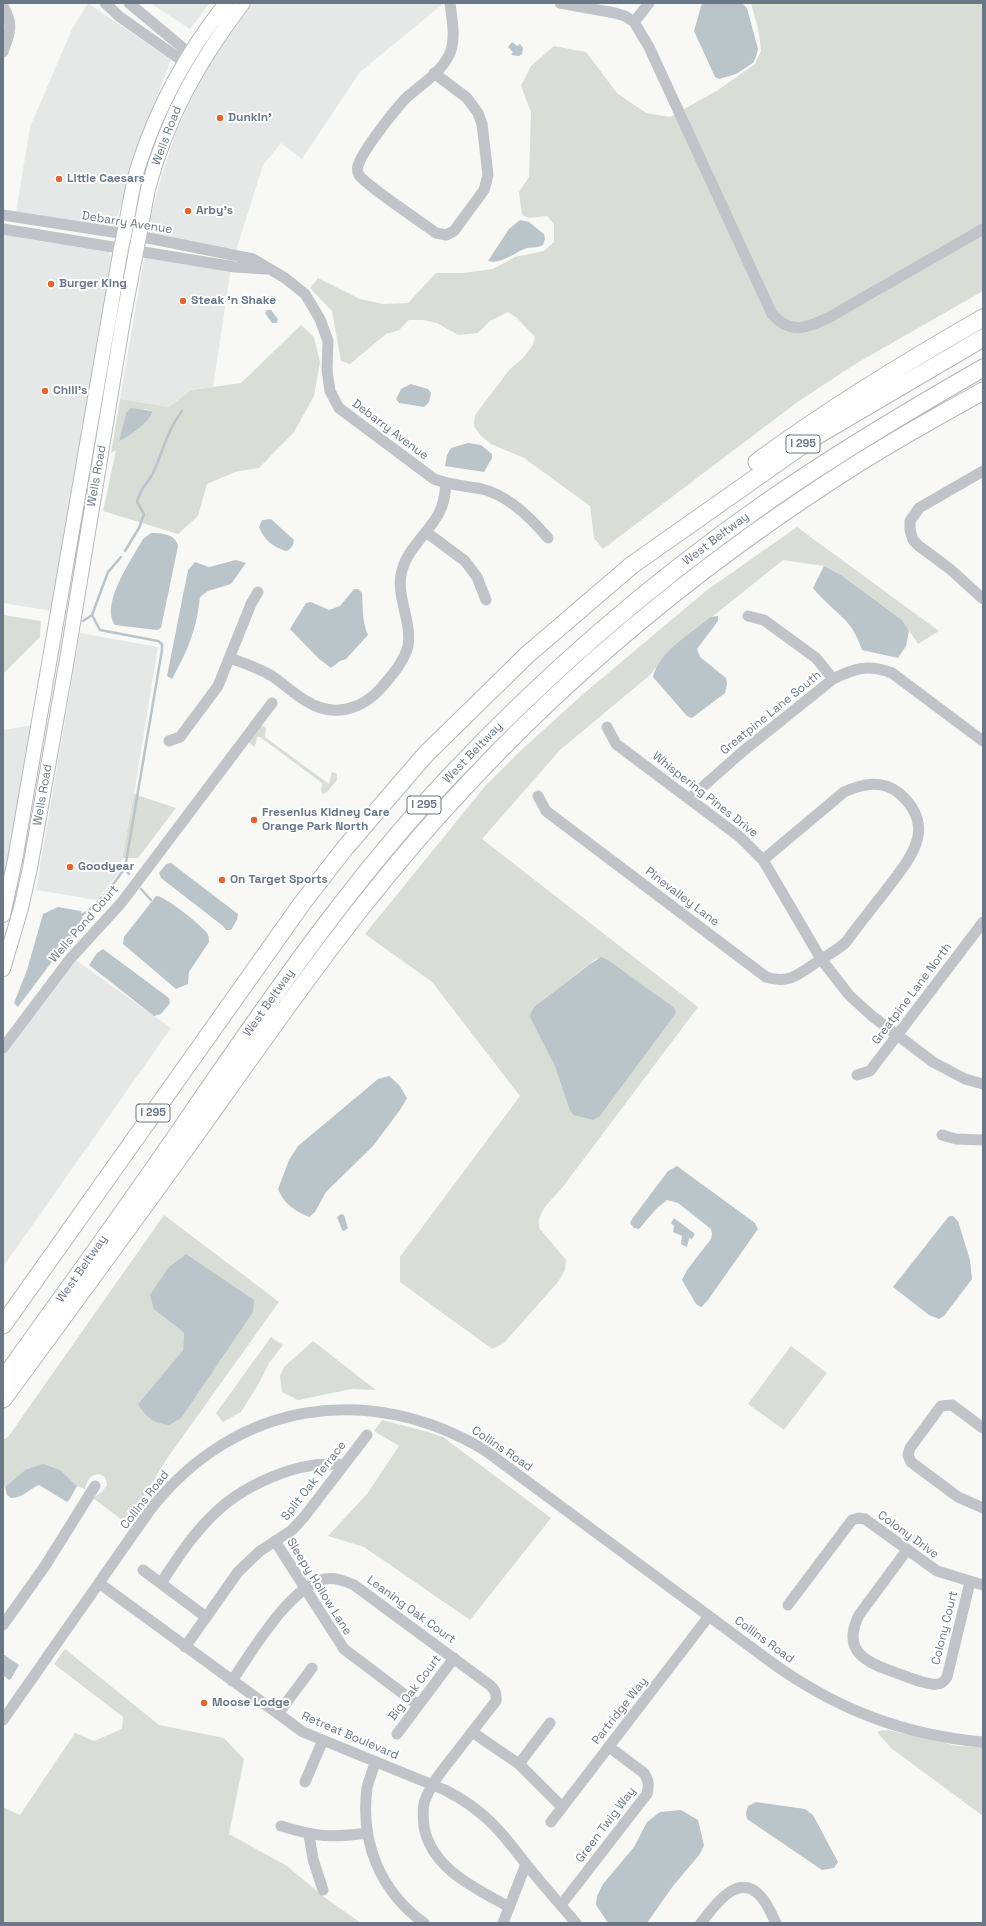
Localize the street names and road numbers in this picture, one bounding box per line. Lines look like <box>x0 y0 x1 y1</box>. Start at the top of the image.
street label: Wells Road <box>149 104 185 168</box>
street label: Debarry Avenue <box>81 209 173 237</box>
street label: Debarry Avenue <box>349 397 431 463</box>
road number: I 295 <box>786 435 820 453</box>
street label: Wells Road <box>85 444 109 508</box>
street label: West Beltway <box>680 509 752 569</box>
street label: Greatpine Lane South <box>718 668 824 758</box>
street label: West Beltway <box>440 719 506 787</box>
street label: Whispering Pines Drive <box>649 749 761 841</box>
street label: Wells Road <box>31 763 55 827</box>
road number: I 295 <box>407 796 441 814</box>
street label: Pinevalley Lane <box>642 865 722 929</box>
street label: Wells Pond Court <box>46 882 122 966</box>
street label: Greatpine Lane North <box>869 940 955 1048</box>
street label: West Beltway <box>240 966 298 1040</box>
road number: I 295 <box>136 1104 170 1122</box>
street label: West Beltway <box>53 1232 111 1306</box>
street label: Collins Road <box>469 1423 535 1475</box>
street label: Split Oak Terrace <box>279 1438 349 1524</box>
street label: Collins Road <box>118 1468 172 1532</box>
street label: Colony Drive <box>875 1508 941 1562</box>
street label: Sleepy Hollow Lane <box>283 1536 355 1638</box>
street label: Leaning Oak Court <box>364 1573 458 1647</box>
street label: Colony Court <box>929 1590 961 1666</box>
street label: Collins Road <box>731 1614 797 1666</box>
street label: Big Oak Court <box>386 1652 444 1724</box>
street label: Partridge Way <box>589 1674 651 1748</box>
street label: Retreat Boulevard <box>299 1709 401 1763</box>
street label: Green Twig Way <box>573 1784 639 1866</box>

